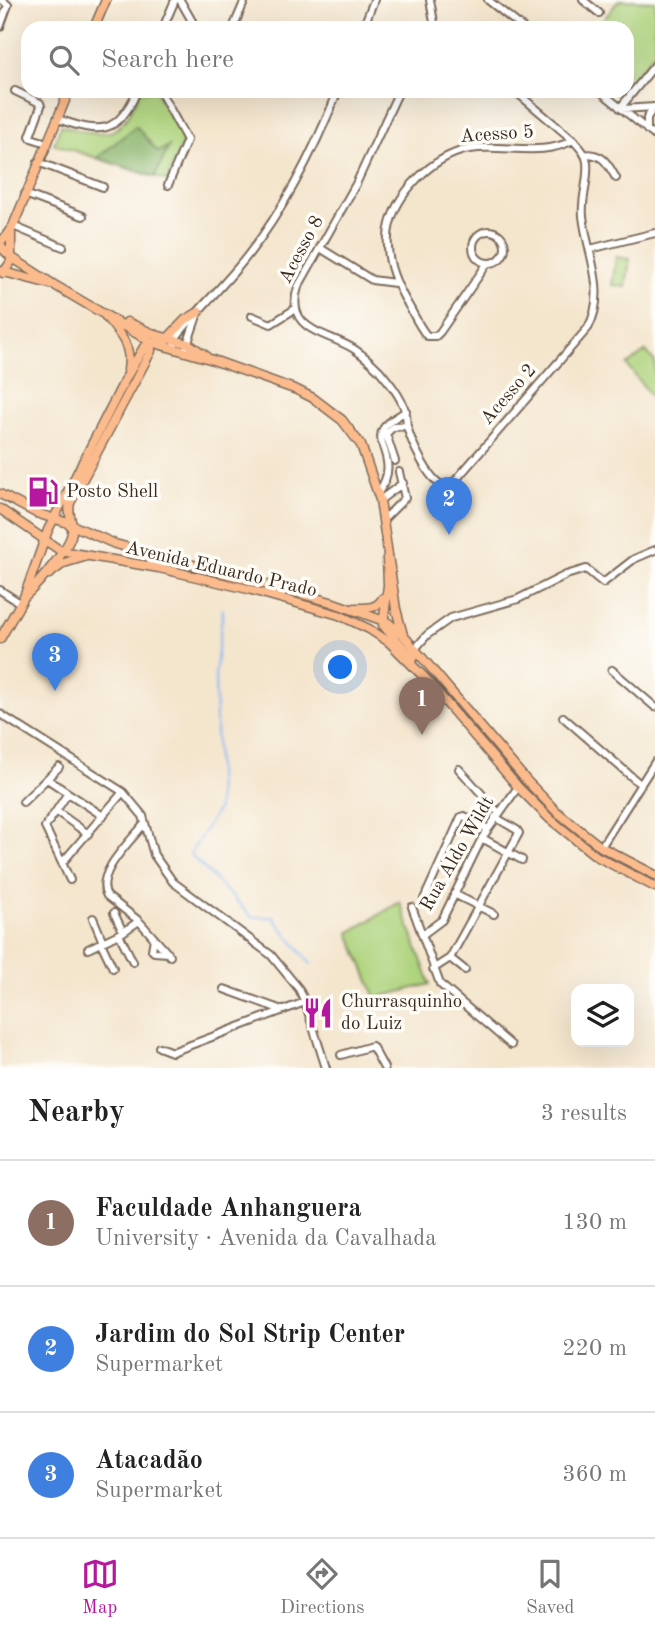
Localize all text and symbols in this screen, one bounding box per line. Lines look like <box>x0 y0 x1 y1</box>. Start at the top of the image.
search box <box>21 21 634 98</box>
icon: search <box>45 41 83 79</box>
text: Search here <box>101 47 234 73</box>
street label: Acesso 5 <box>460 123 534 147</box>
street label: Acesso 8 <box>276 213 328 287</box>
street label: Acesso 2 <box>478 361 540 429</box>
fuel station icon: Posto Shell <box>26 475 60 509</box>
pin: 2 <box>426 477 472 535</box>
place label: Posto Shell <box>66 483 158 502</box>
street label: Avenida Eduardo Prado <box>124 539 318 601</box>
pin: 3 <box>32 633 78 691</box>
your location <box>323 650 357 684</box>
pin: 1 <box>399 677 445 735</box>
street label: Rua Aldo Wildt <box>418 793 498 915</box>
map controls <box>571 984 634 1047</box>
button: layers <box>571 984 634 1047</box>
place label: Churrasquinho do Luiz <box>341 993 462 1034</box>
restaurant icon: Churrasquinho do Luiz <box>301 996 335 1030</box>
text: Nearby <box>28 1098 125 1128</box>
text: 3 results <box>541 1102 627 1125</box>
text: Faculdade Anhanguera <box>95 1196 362 1222</box>
text: 1 <box>44 1211 58 1234</box>
text: 130 m <box>562 1211 627 1234</box>
text: University · Avenida da Cavalhada <box>95 1227 437 1250</box>
text: Jardim do Sol Strip Center <box>95 1322 405 1348</box>
text: 2 <box>44 1337 58 1360</box>
text: 220 m <box>562 1337 627 1360</box>
text: Supermarket <box>95 1353 223 1376</box>
text: Atacadão <box>95 1448 203 1474</box>
text: 3 <box>44 1463 58 1486</box>
text: 360 m <box>562 1463 627 1486</box>
text: Supermarket <box>95 1479 223 1502</box>
tab: Map <box>81 1555 119 1620</box>
tab: Directions <box>280 1555 365 1620</box>
tab: Saved <box>526 1555 574 1620</box>

